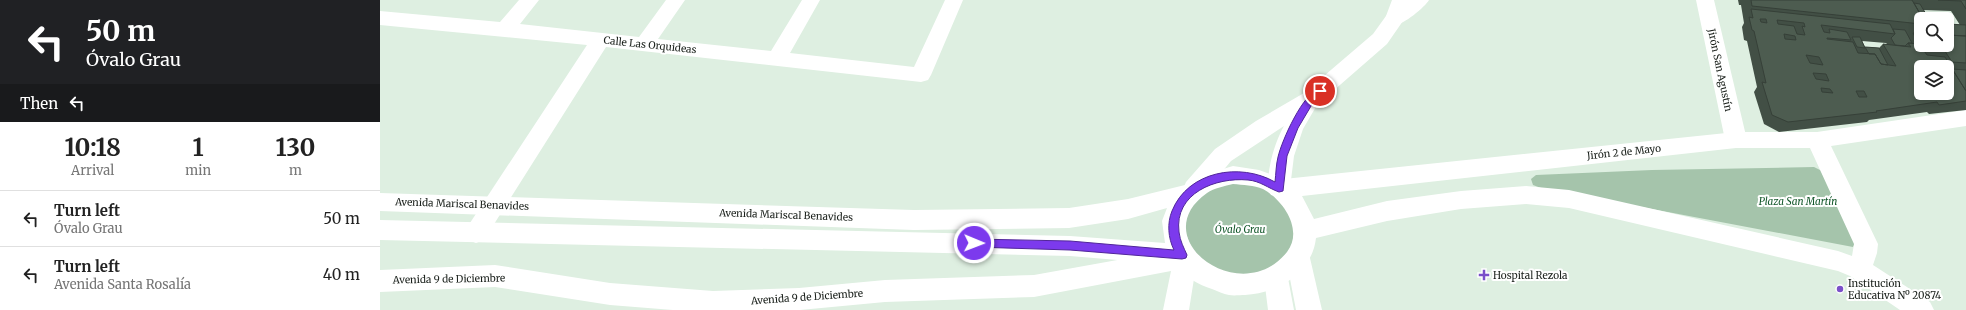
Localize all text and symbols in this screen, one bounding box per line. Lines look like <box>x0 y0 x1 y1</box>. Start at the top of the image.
map controls <box>1914 12 1954 100</box>
button: search <box>1914 12 1954 52</box>
text: 50 m <box>86 13 155 49</box>
icon: left <box>20 16 72 68</box>
street label: Jirón San Agustín <box>1705 26 1735 113</box>
street label: Calle Las Orquideas <box>603 34 697 56</box>
text: Óvalo Grau <box>86 48 181 71</box>
button: layers <box>1914 60 1954 100</box>
pin <box>1303 74 1337 108</box>
icon: arrive <box>1309 80 1331 102</box>
icon: left <box>66 92 88 114</box>
text: Then <box>20 94 58 113</box>
text: 10:18 <box>64 132 121 163</box>
text: 1 <box>193 132 204 163</box>
text: 130 <box>275 132 316 163</box>
street label: Jirón 2 de Mayo <box>1585 142 1662 162</box>
text: Arrival <box>71 162 114 179</box>
text: min <box>185 162 211 179</box>
text: m <box>289 162 302 179</box>
street label: Avenida Mariscal Benavides <box>394 195 529 213</box>
park label: Plaza San Martín <box>1759 195 1837 208</box>
text: Turn left <box>54 201 120 220</box>
street label: Avenida Mariscal Benavides <box>718 206 853 224</box>
icon: left <box>20 208 42 230</box>
text: 50 m <box>323 209 360 228</box>
text: Óvalo Grau <box>54 220 123 237</box>
position arrow <box>953 222 995 264</box>
park label: Óvalo Grau <box>1215 222 1265 236</box>
text: Turn left <box>54 257 120 276</box>
icon: left <box>20 264 42 286</box>
text: 40 m <box>323 265 360 284</box>
marker: Hospital Rezola <box>1478 269 1490 281</box>
place label: Hospital Rezola <box>1493 269 1568 282</box>
street label: Avenida 9 de Diciembre <box>392 272 505 286</box>
text: Avenida Santa Rosalía <box>54 276 191 293</box>
place label: Institución Educativa Nº 20874 <box>1848 277 1941 302</box>
marker: Institución Educativa Nº 20874 <box>1835 284 1845 294</box>
street label: Avenida 9 de Diciembre <box>749 287 864 307</box>

